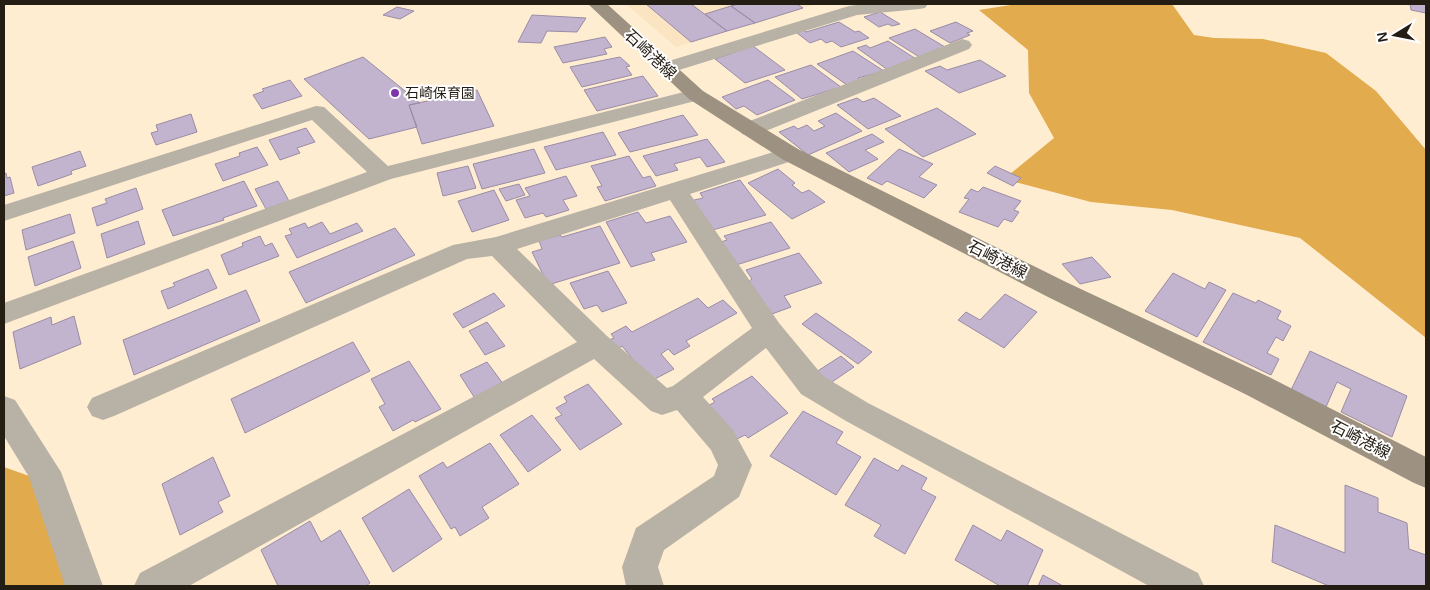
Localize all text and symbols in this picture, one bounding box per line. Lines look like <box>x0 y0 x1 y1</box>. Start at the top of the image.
north arrow <box>1370 10 1420 60</box>
street label: 石崎港線 <box>621 26 680 82</box>
text: N <box>1373 31 1391 44</box>
place label: 石崎保育園 <box>405 85 475 101</box>
marker: 石崎保育園 <box>389 87 401 99</box>
street label: 石崎港線 <box>965 237 1030 282</box>
street label: 石崎港線 <box>1328 417 1393 462</box>

